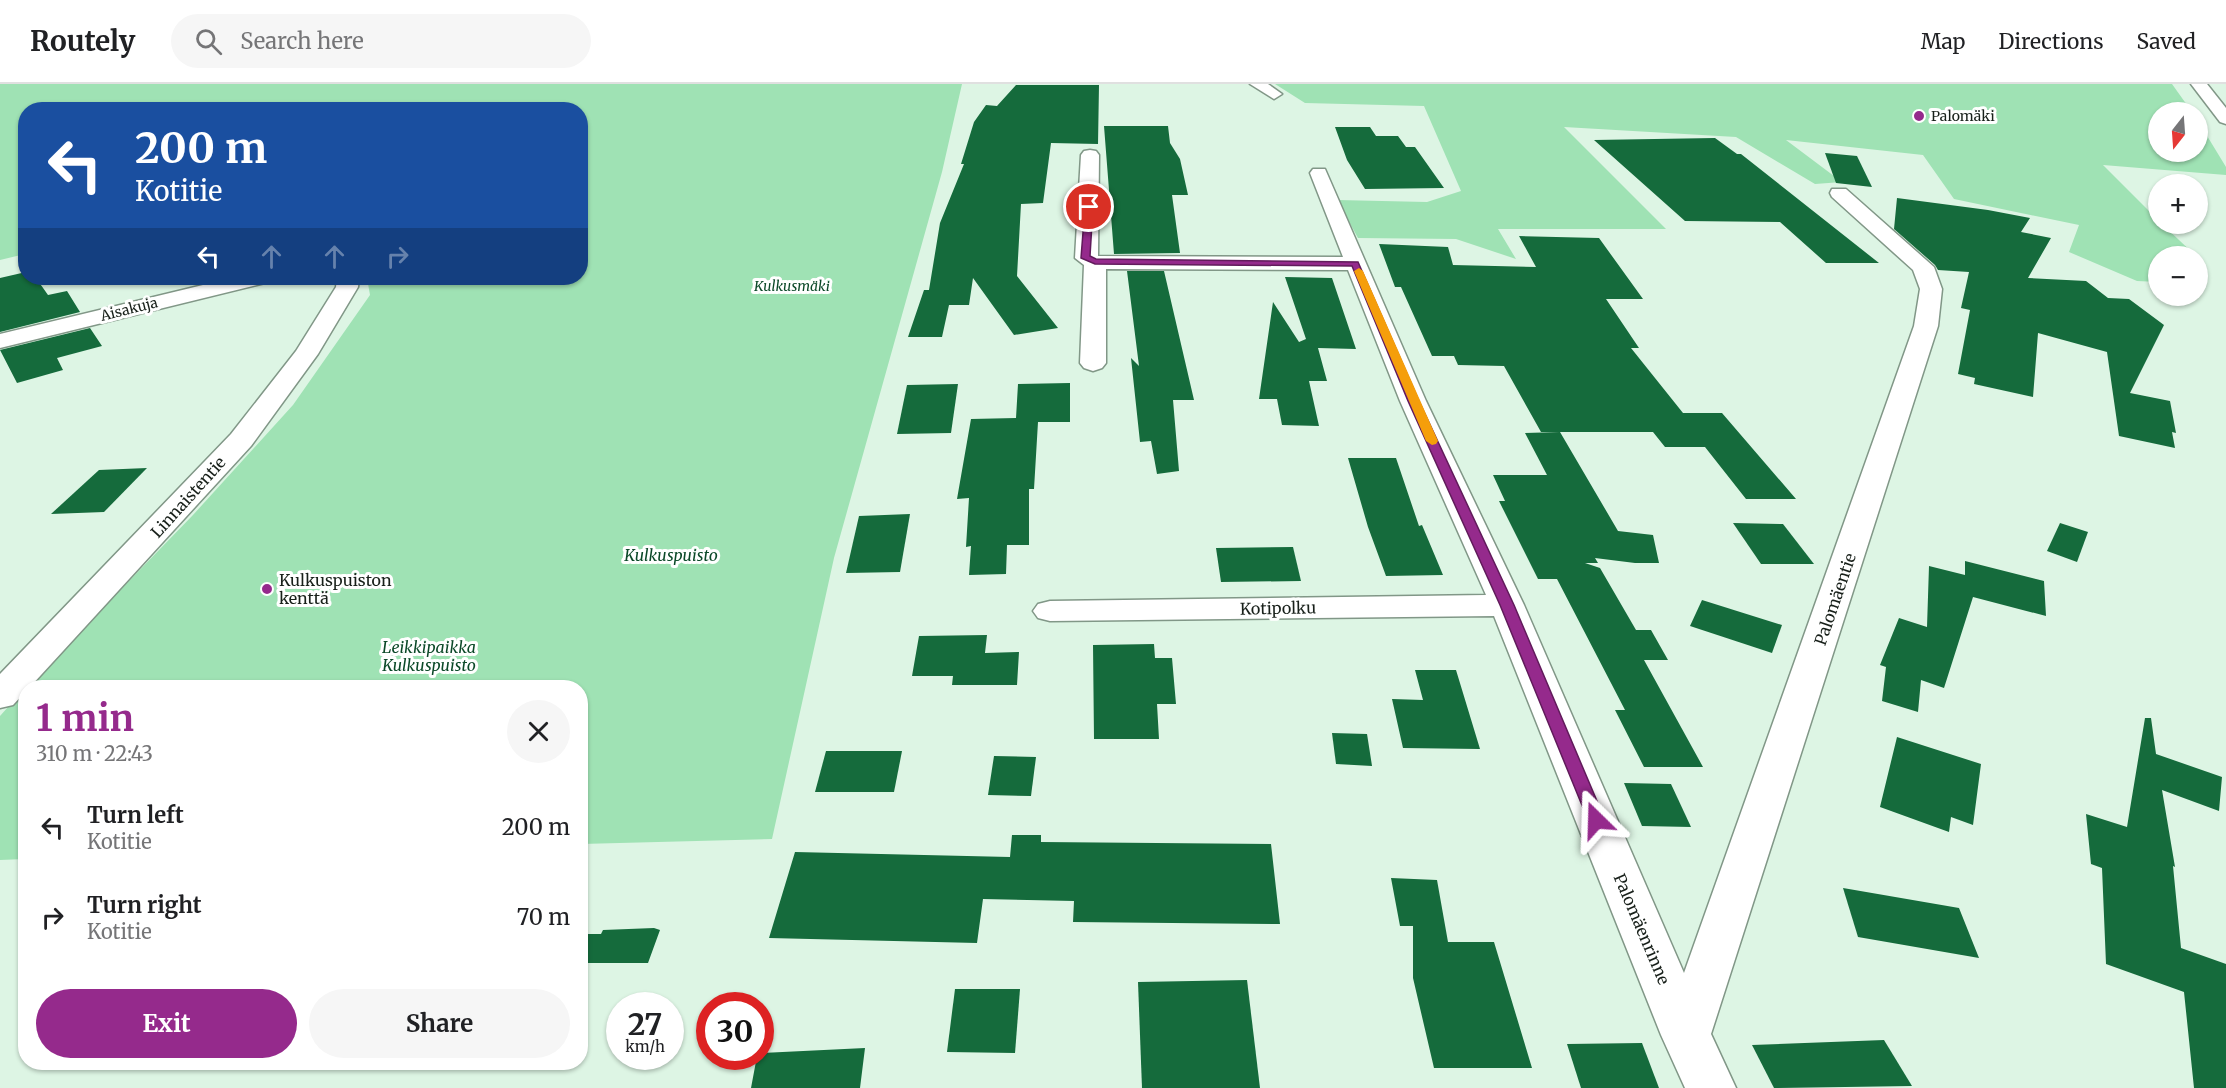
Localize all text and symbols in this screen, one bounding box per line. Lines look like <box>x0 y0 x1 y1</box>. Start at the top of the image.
search box <box>171 14 591 68</box>
text: Routely <box>30 23 135 59</box>
icon: search <box>192 25 225 58</box>
text: Search here <box>240 27 364 55</box>
text: Map <box>1921 28 1965 55</box>
text: Directions <box>1998 28 2103 55</box>
text: Saved <box>2136 28 2196 55</box>
north arrow <box>2148 102 2208 162</box>
map controls <box>2148 102 2208 306</box>
place label: Palomäki <box>1931 107 1995 125</box>
marker: Palomäki <box>1912 109 1926 123</box>
text: 200 m <box>135 122 267 174</box>
icon: left <box>36 126 114 204</box>
text: Kotitie <box>135 174 222 208</box>
button: + <box>2148 174 2208 234</box>
pin <box>1063 181 1114 232</box>
icon: arrive <box>1072 190 1105 223</box>
icon: left <box>192 240 225 273</box>
icon: ahead <box>255 240 288 273</box>
icon: ahead <box>318 240 351 273</box>
icon: right <box>381 240 414 273</box>
button: − <box>2148 246 2208 306</box>
park label: Kulkusmäki <box>753 277 830 295</box>
street label: Aisakuja <box>98 293 160 325</box>
street label: Linnaistentie <box>146 452 230 542</box>
park label: Kulkuspuisto <box>623 545 718 565</box>
street label: Palomäentie <box>1810 550 1860 648</box>
place label: Kulkuspuiston kenttä <box>279 570 392 608</box>
marker: Kulkuspuiston kenttä <box>260 582 274 596</box>
street label: Kotipolku <box>1240 597 1316 619</box>
park label: Leikkipaikka Kulkuspuisto <box>381 637 476 675</box>
text: 1 min <box>36 696 134 741</box>
button: close <box>507 700 570 763</box>
text: 310 m · 22:43 <box>36 741 153 766</box>
position arrow <box>1564 788 1628 852</box>
text: Turn left <box>87 801 184 829</box>
icon: left <box>36 811 69 844</box>
text: 200 m <box>502 813 570 841</box>
text: Kotitie <box>87 829 152 854</box>
street label: Palomäenrinne <box>1610 871 1674 987</box>
text: Turn right <box>87 891 201 919</box>
icon: right <box>36 901 69 934</box>
text: 70 m <box>517 903 570 931</box>
text: Kotitie <box>87 919 152 944</box>
button: Exit <box>36 989 297 1058</box>
button: Share <box>309 989 570 1058</box>
speed limit sign: 30 <box>696 992 774 1070</box>
text: 27 <box>628 1005 662 1043</box>
text: km/h <box>625 1037 665 1056</box>

